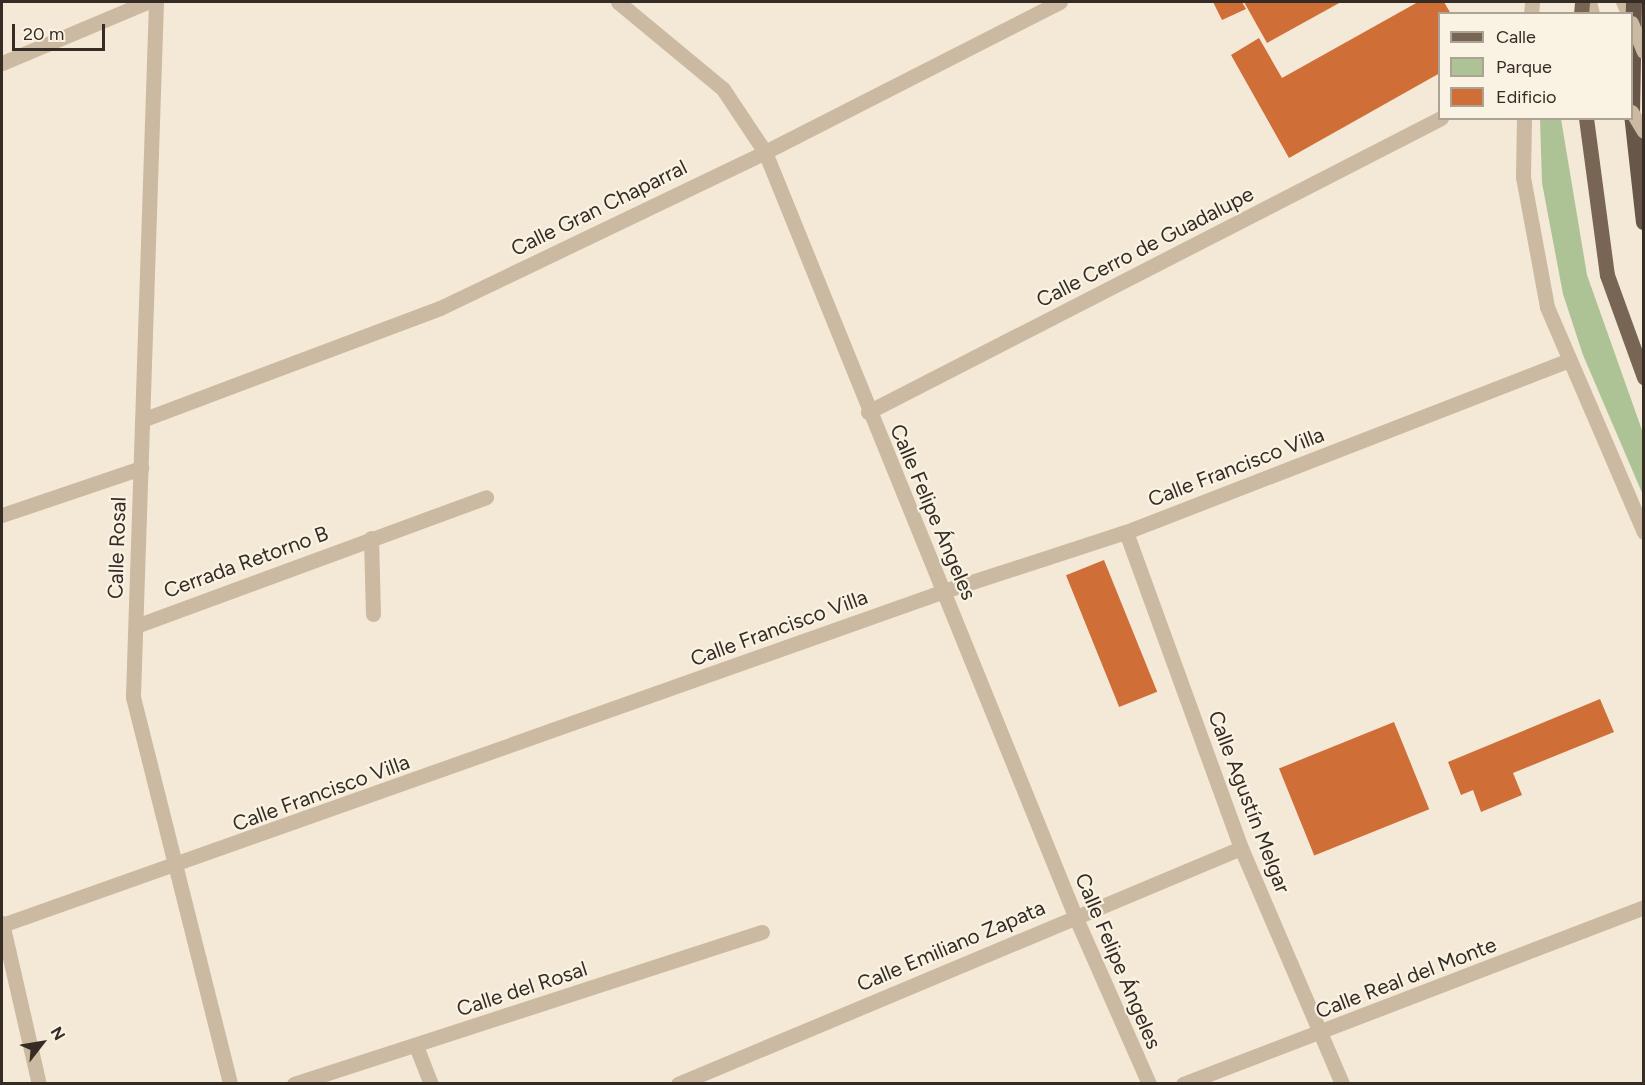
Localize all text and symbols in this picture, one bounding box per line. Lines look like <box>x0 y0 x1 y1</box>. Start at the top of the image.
scale bar <box>15 12 108 50</box>
legend <box>1438 12 1633 120</box>
text: 20 m <box>23 23 64 45</box>
text: Calle <box>1496 26 1536 48</box>
text: Parque <box>1496 56 1552 78</box>
text: Edificio <box>1496 86 1557 108</box>
street label: Calle Gran Chaparral <box>507 154 691 262</box>
street label: Calle Cerro de Guadalupe <box>1032 181 1258 313</box>
street label: Calle Felipe Ángeles <box>885 420 981 604</box>
street label: Calle Francisco Villa <box>1144 422 1328 512</box>
street label: Calle Rosal <box>103 496 131 600</box>
street label: Cerrada Retorno B <box>160 521 332 603</box>
street label: Calle Francisco Villa <box>687 584 871 672</box>
street label: Calle Agustín Melgar <box>1203 707 1295 897</box>
street label: Calle Francisco Villa <box>229 749 413 837</box>
street label: Calle Felipe Ángeles <box>1070 869 1166 1053</box>
street label: Calle Emiliano Zapata <box>853 895 1049 997</box>
street label: Calle Real del Monte <box>1312 932 1500 1024</box>
street label: Calle del Rosal <box>454 956 590 1022</box>
north arrow <box>12 1013 72 1073</box>
text: N <box>47 1023 69 1044</box>

